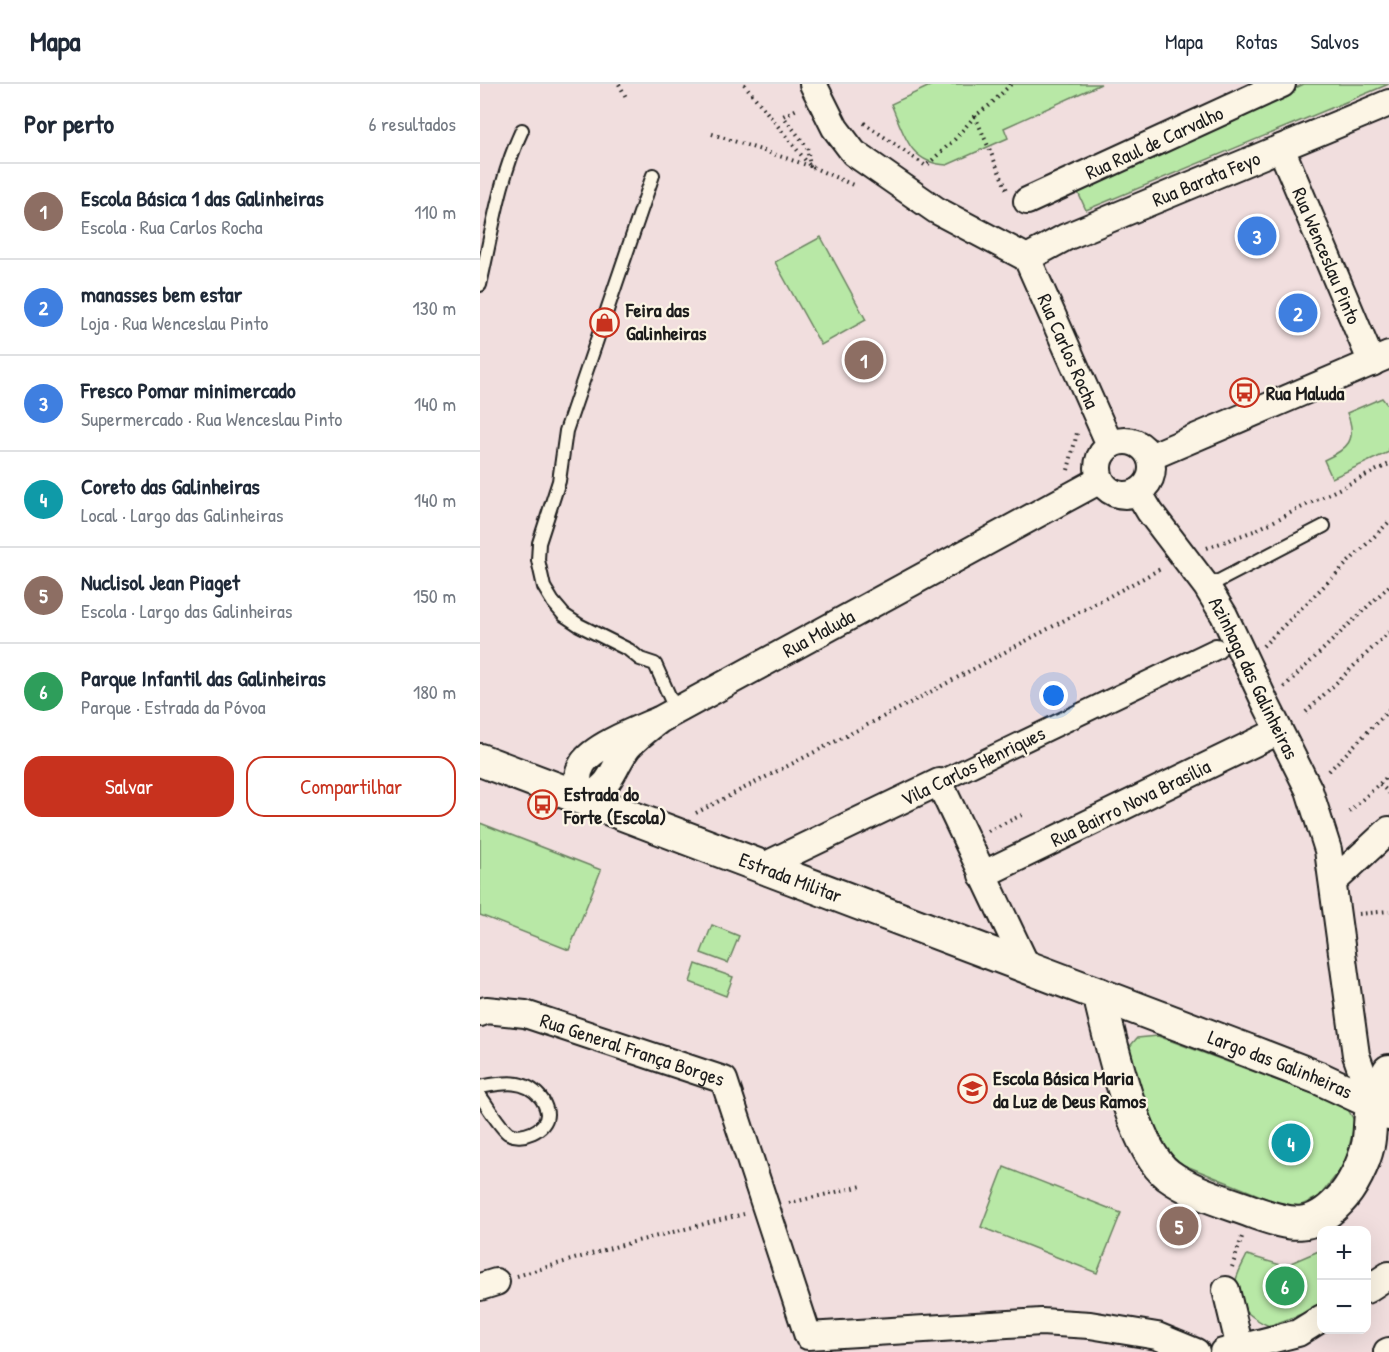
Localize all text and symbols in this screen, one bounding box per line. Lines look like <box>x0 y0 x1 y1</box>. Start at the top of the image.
text: Mapa <box>30 22 81 60</box>
text: Mapa <box>1165 27 1203 56</box>
text: Rotas <box>1236 27 1278 56</box>
text: Salvos <box>1311 27 1359 56</box>
street label: Rua Raul de Carvalho <box>1081 99 1227 185</box>
text: Por perto <box>24 106 114 141</box>
text: 6 resultados <box>368 110 456 137</box>
street label: Rua Barata Feyo <box>1148 144 1264 213</box>
text: Escola Básica 1 das Galinheiras <box>81 183 324 213</box>
street label: Rua Wenceslau Pinto <box>1286 183 1368 328</box>
text: 1 <box>40 198 47 225</box>
text: 110 m <box>414 198 456 225</box>
text: Escola · Rua Carlos Rocha <box>81 213 263 240</box>
pin: 3 <box>1238 214 1276 258</box>
text: manasses bem estar <box>81 279 242 309</box>
street label: Rua Carlos Rocha <box>1032 289 1106 413</box>
pin: 2 <box>1278 290 1318 336</box>
text: 2 <box>39 294 48 321</box>
text: 130 m <box>413 294 456 321</box>
place label: Feira das Galinheiras <box>625 296 707 346</box>
shop icon: Feira das Galinheiras <box>589 306 621 338</box>
text: Loja · Rua Wenceslau Pinto <box>81 309 268 336</box>
pin: 1 <box>844 338 884 382</box>
text: Fresco Pomar minimercado <box>81 375 296 405</box>
bus stop icon: Rua Maluda <box>1229 377 1261 409</box>
place label: Rua Maluda <box>1266 379 1344 406</box>
text: 3 <box>39 390 48 417</box>
text: 140 m <box>414 390 456 417</box>
text: Supermercado · Rua Wenceslau Pinto <box>81 405 342 432</box>
text: Coreto das Galinheiras <box>81 471 260 501</box>
text: 4 <box>40 486 47 513</box>
text: 140 m <box>414 486 456 513</box>
text: Local · Largo das Galinheiras <box>81 501 283 528</box>
text: Nuclisol Jean Piaget <box>81 567 240 597</box>
text: 5 <box>39 582 48 609</box>
text: 150 m <box>413 582 456 609</box>
street label: Azinhaga das Galinheiras <box>1203 591 1306 764</box>
text: Escola · Largo das Galinheiras <box>81 597 293 624</box>
street label: Rua Maluda <box>777 602 859 663</box>
text: Parque Infantil das Galinheiras <box>81 663 326 693</box>
text: 6 <box>40 678 47 705</box>
text: 180 m <box>413 678 456 705</box>
your location <box>1039 681 1068 710</box>
text: Parque · Estrada da Póvoa <box>81 693 266 720</box>
street label: Vila Carlos Henriques <box>896 719 1050 812</box>
street label: Rua Bairro Nova Brasília <box>1046 752 1215 853</box>
button: Salvar <box>24 756 234 817</box>
button: Compartilhar <box>246 756 456 817</box>
place label: Estrada do Forte (Escola) <box>563 780 666 830</box>
bus stop icon: Estrada do Forte (Escola) <box>527 789 559 821</box>
street label: Estrada Militar <box>735 845 846 909</box>
street label: Rua General França Borges <box>537 1006 728 1092</box>
street label: Largo das Galinheiras <box>1204 1023 1357 1105</box>
place label: Escola Básica Maria da Luz de Deus Ramos <box>993 1064 1147 1114</box>
school or university icon: Escola Básica Maria da Luz de Deus Ramos <box>956 1073 988 1105</box>
pin: 4 <box>1272 1120 1310 1166</box>
pin: 5 <box>1160 1204 1198 1248</box>
map controls <box>1317 1226 1371 1334</box>
button: + <box>1317 1226 1371 1280</box>
pin: 6 <box>1266 1264 1304 1308</box>
button: − <box>1317 1280 1371 1334</box>

